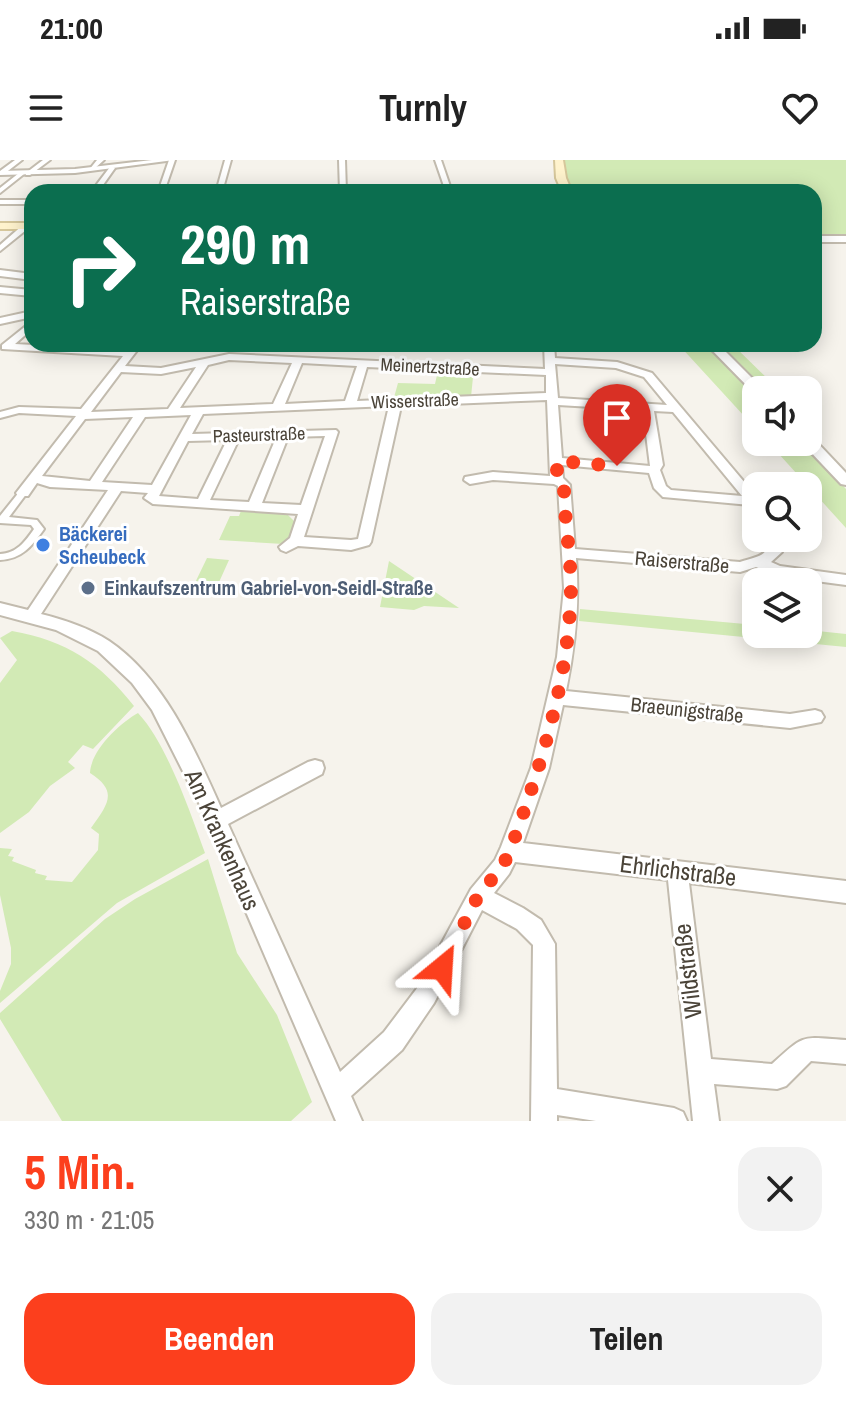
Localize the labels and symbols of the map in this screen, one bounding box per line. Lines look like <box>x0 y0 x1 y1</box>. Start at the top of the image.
street label: Meinertzstraße <box>380 351 480 382</box>
pin <box>583 384 651 466</box>
street label: Wisserstraße <box>371 386 459 415</box>
street label: Pasteurstraße <box>212 420 306 449</box>
place label: Bäckerei Scheubeck <box>59 520 146 570</box>
marker: Bäckerei Scheubeck <box>34 536 52 554</box>
street label: Raiserstraße <box>634 544 730 579</box>
place label: Einkaufszentrum Gabriel-von-Seidl-Straße <box>104 574 433 601</box>
marker: Einkaufszentrum Gabriel-von-Seidl-Straße <box>79 579 97 597</box>
street label: Braeunigstraße <box>629 690 745 729</box>
street label: Am Krankenhaus <box>177 763 268 915</box>
street label: Ehrlichstraße <box>618 847 738 893</box>
street label: Wildstraße <box>665 922 709 1020</box>
position arrow <box>400 926 484 1010</box>

